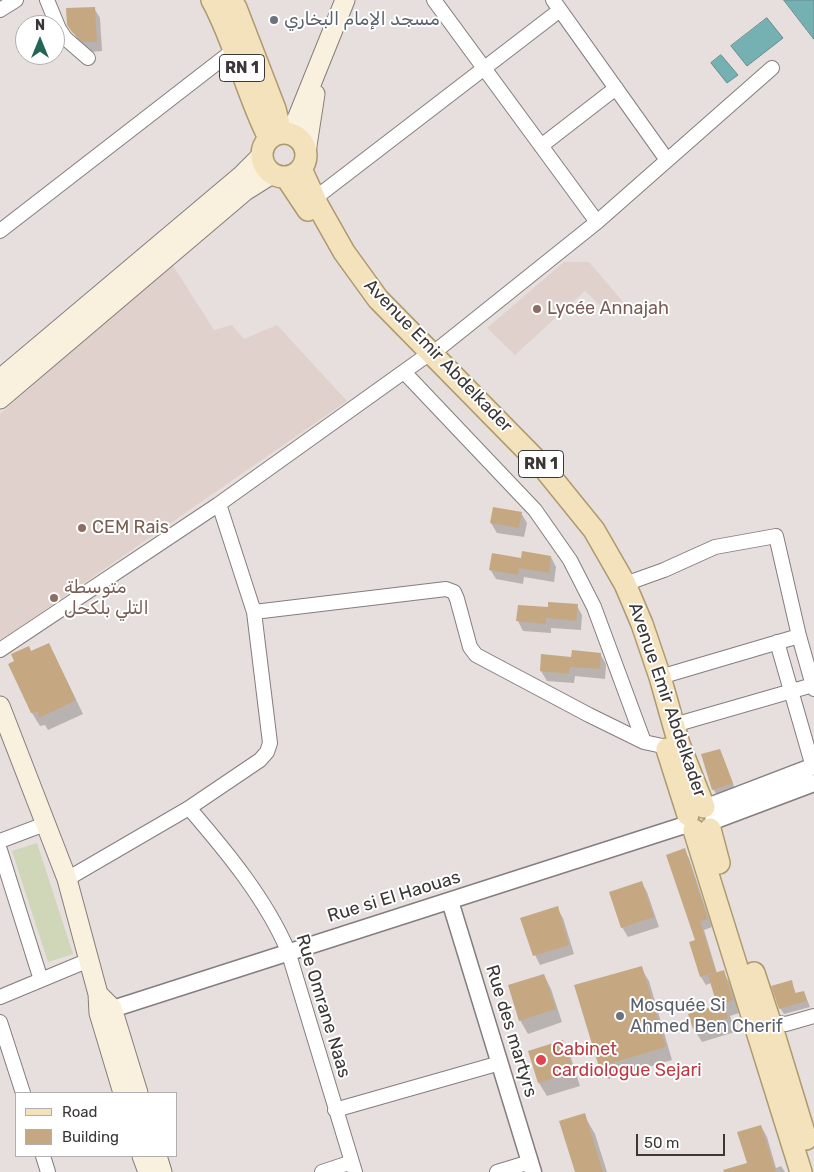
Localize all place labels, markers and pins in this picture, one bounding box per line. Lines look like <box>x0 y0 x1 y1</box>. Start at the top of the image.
place label: مسجد الإمام البخاري <box>284 9 440 31</box>
marker: مسجد الإمام البخاري <box>268 14 280 26</box>
place label: Lycée Annajah <box>547 298 669 320</box>
marker: Lycée Annajah <box>531 303 543 315</box>
place label: CEM Rais <box>92 517 169 539</box>
marker: CEM Rais <box>76 522 88 534</box>
place label: متوسطة التلي بلكحل <box>64 577 149 620</box>
marker: متوسطة التلي بلكحل <box>48 592 60 604</box>
place label: Mosquée Si Ahmed Ben Cherif <box>630 995 783 1038</box>
marker: Mosquée Si Ahmed Ben Cherif <box>614 1010 626 1022</box>
place label: Cabinet cardiologue Sejari <box>552 1039 702 1082</box>
marker: Cabinet cardiologue Sejari <box>534 1053 548 1067</box>

